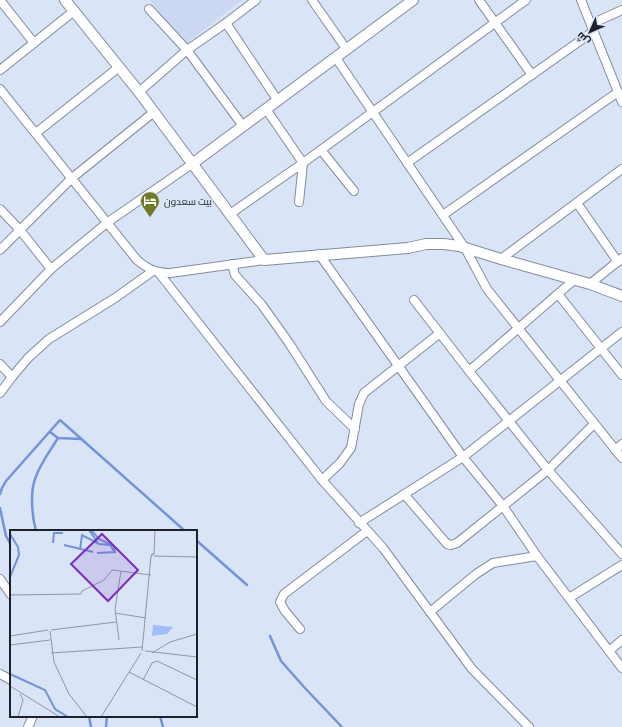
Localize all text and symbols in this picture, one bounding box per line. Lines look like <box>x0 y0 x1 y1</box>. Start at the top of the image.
north arrow <box>570 12 610 52</box>
text: ش <box>573 29 593 49</box>
hotel icon: بيت سعدون <box>139 190 161 218</box>
place label: بيت سعدون <box>164 195 212 208</box>
inset map <box>10 530 197 717</box>

